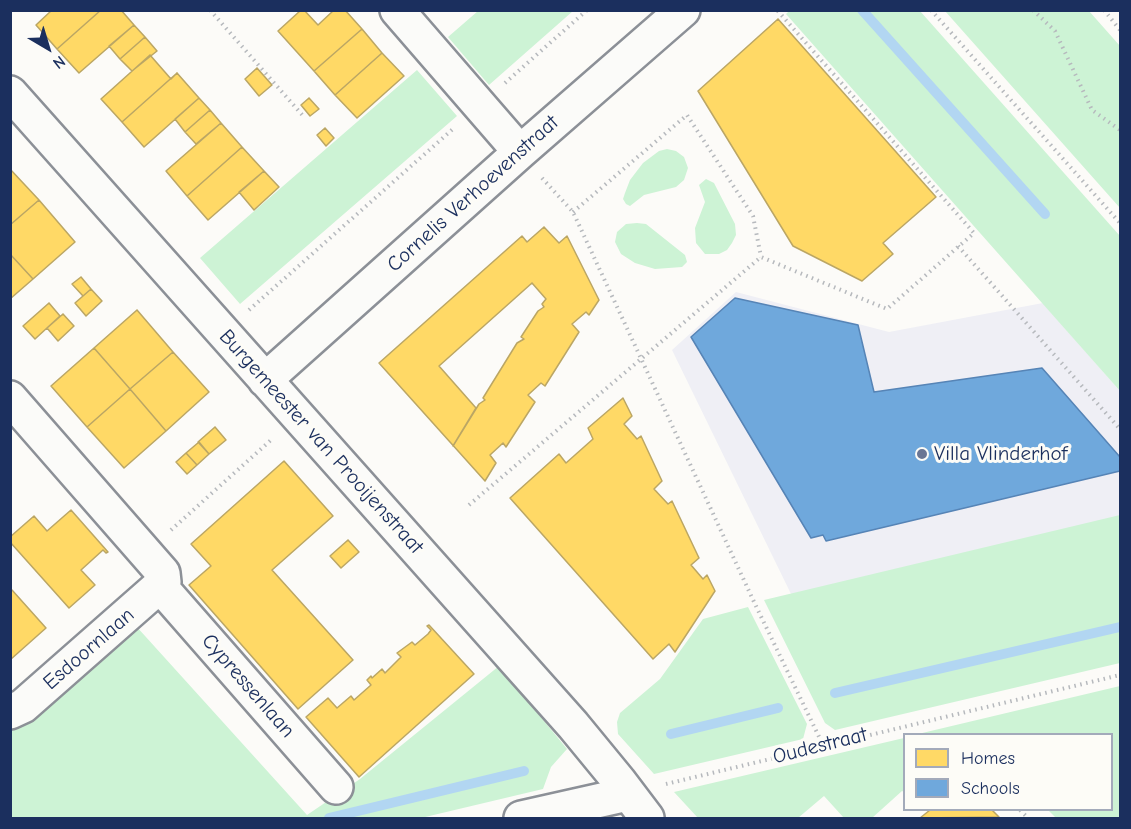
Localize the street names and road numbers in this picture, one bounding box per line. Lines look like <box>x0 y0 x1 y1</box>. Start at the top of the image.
street label: Cornelis Verhoevenstraat <box>382 110 564 278</box>
street label: Burgemeester van Prooijenstraat <box>213 325 429 559</box>
street label: Esdoornlaan <box>38 603 140 695</box>
street label: Cypressenlaan <box>196 629 300 743</box>
street label: Oudestraat <box>770 722 870 770</box>

